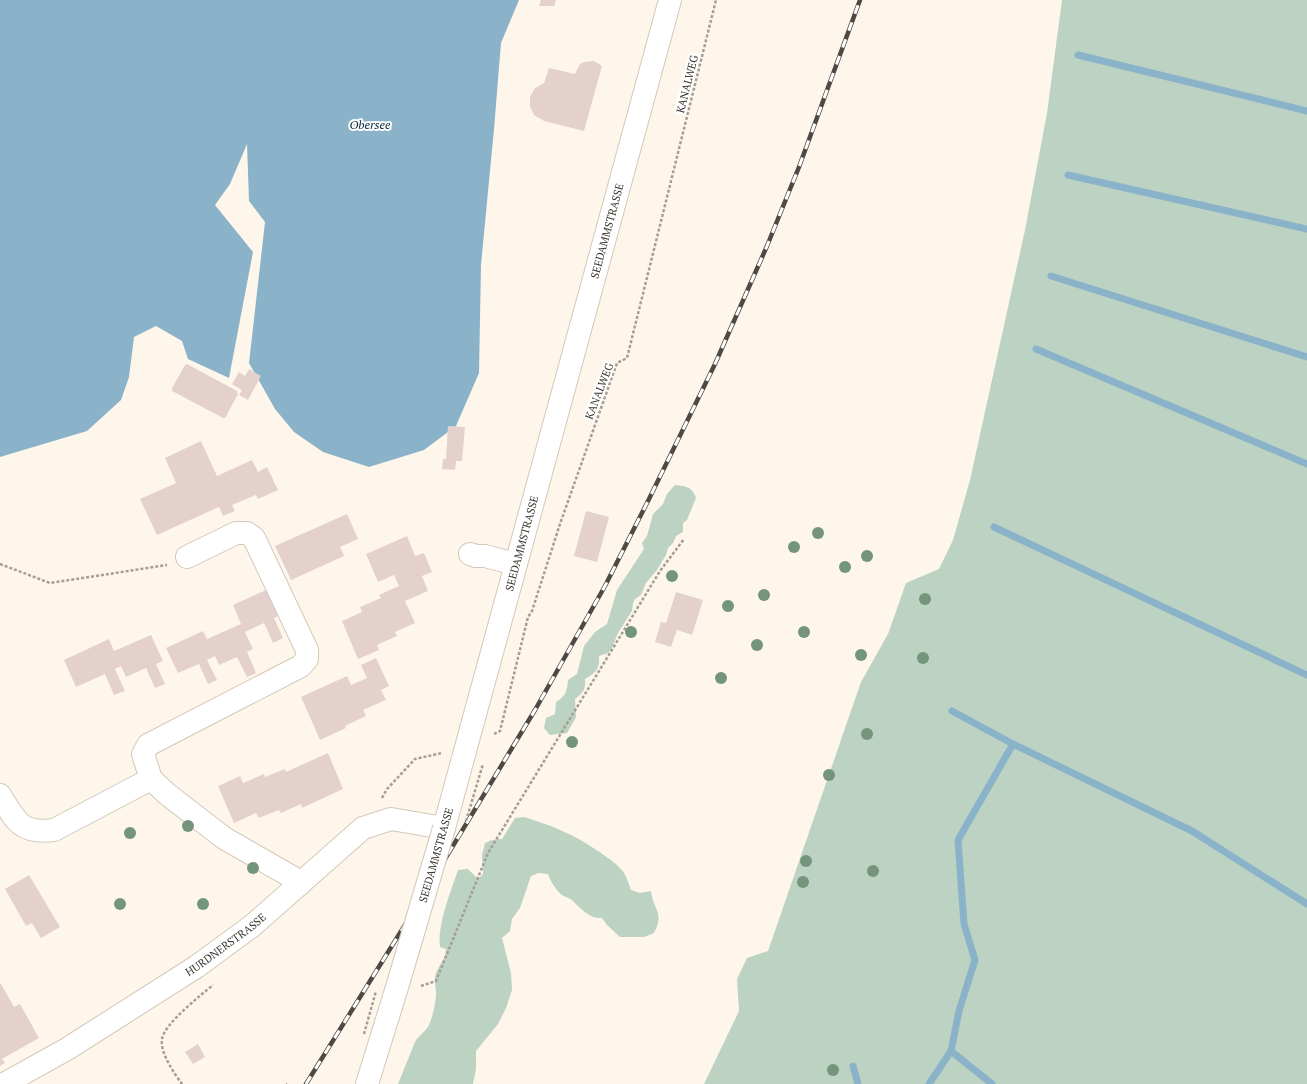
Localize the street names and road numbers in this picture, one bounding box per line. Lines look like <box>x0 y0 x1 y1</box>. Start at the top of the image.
street label: KANALWEG <box>673 53 701 115</box>
street label: SEEDAMMSTRASSE <box>587 182 627 280</box>
street label: KANALWEG <box>582 360 616 421</box>
street label: SEEDAMMSTRASSE <box>502 494 541 593</box>
street label: SEEDAMMSTRASSE <box>416 806 456 904</box>
street label: HURDNERSTRASSE <box>183 910 269 979</box>

